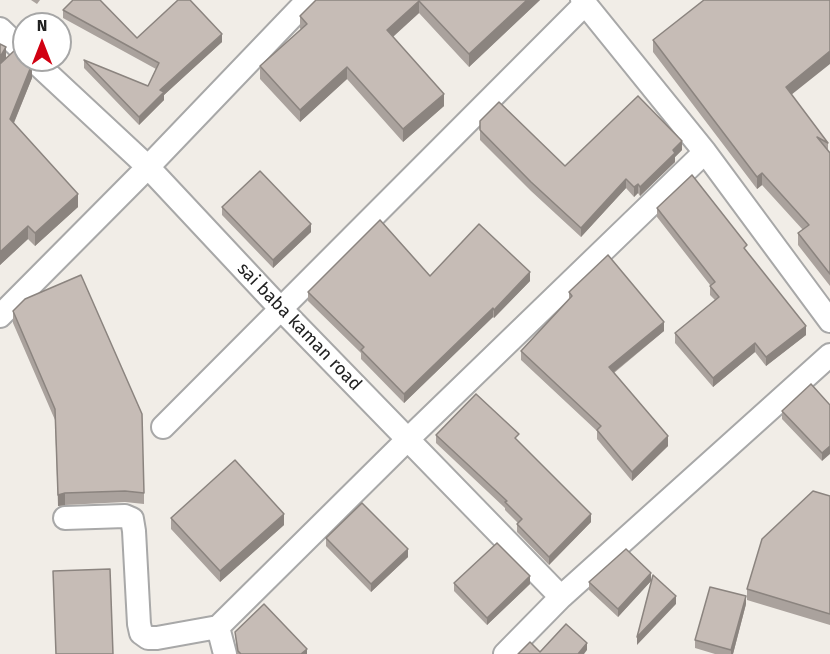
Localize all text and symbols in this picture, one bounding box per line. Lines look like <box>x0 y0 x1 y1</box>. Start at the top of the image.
north arrow <box>12 12 72 72</box>
text: N <box>37 16 47 35</box>
street label: sai baba kaman road <box>232 258 366 396</box>

